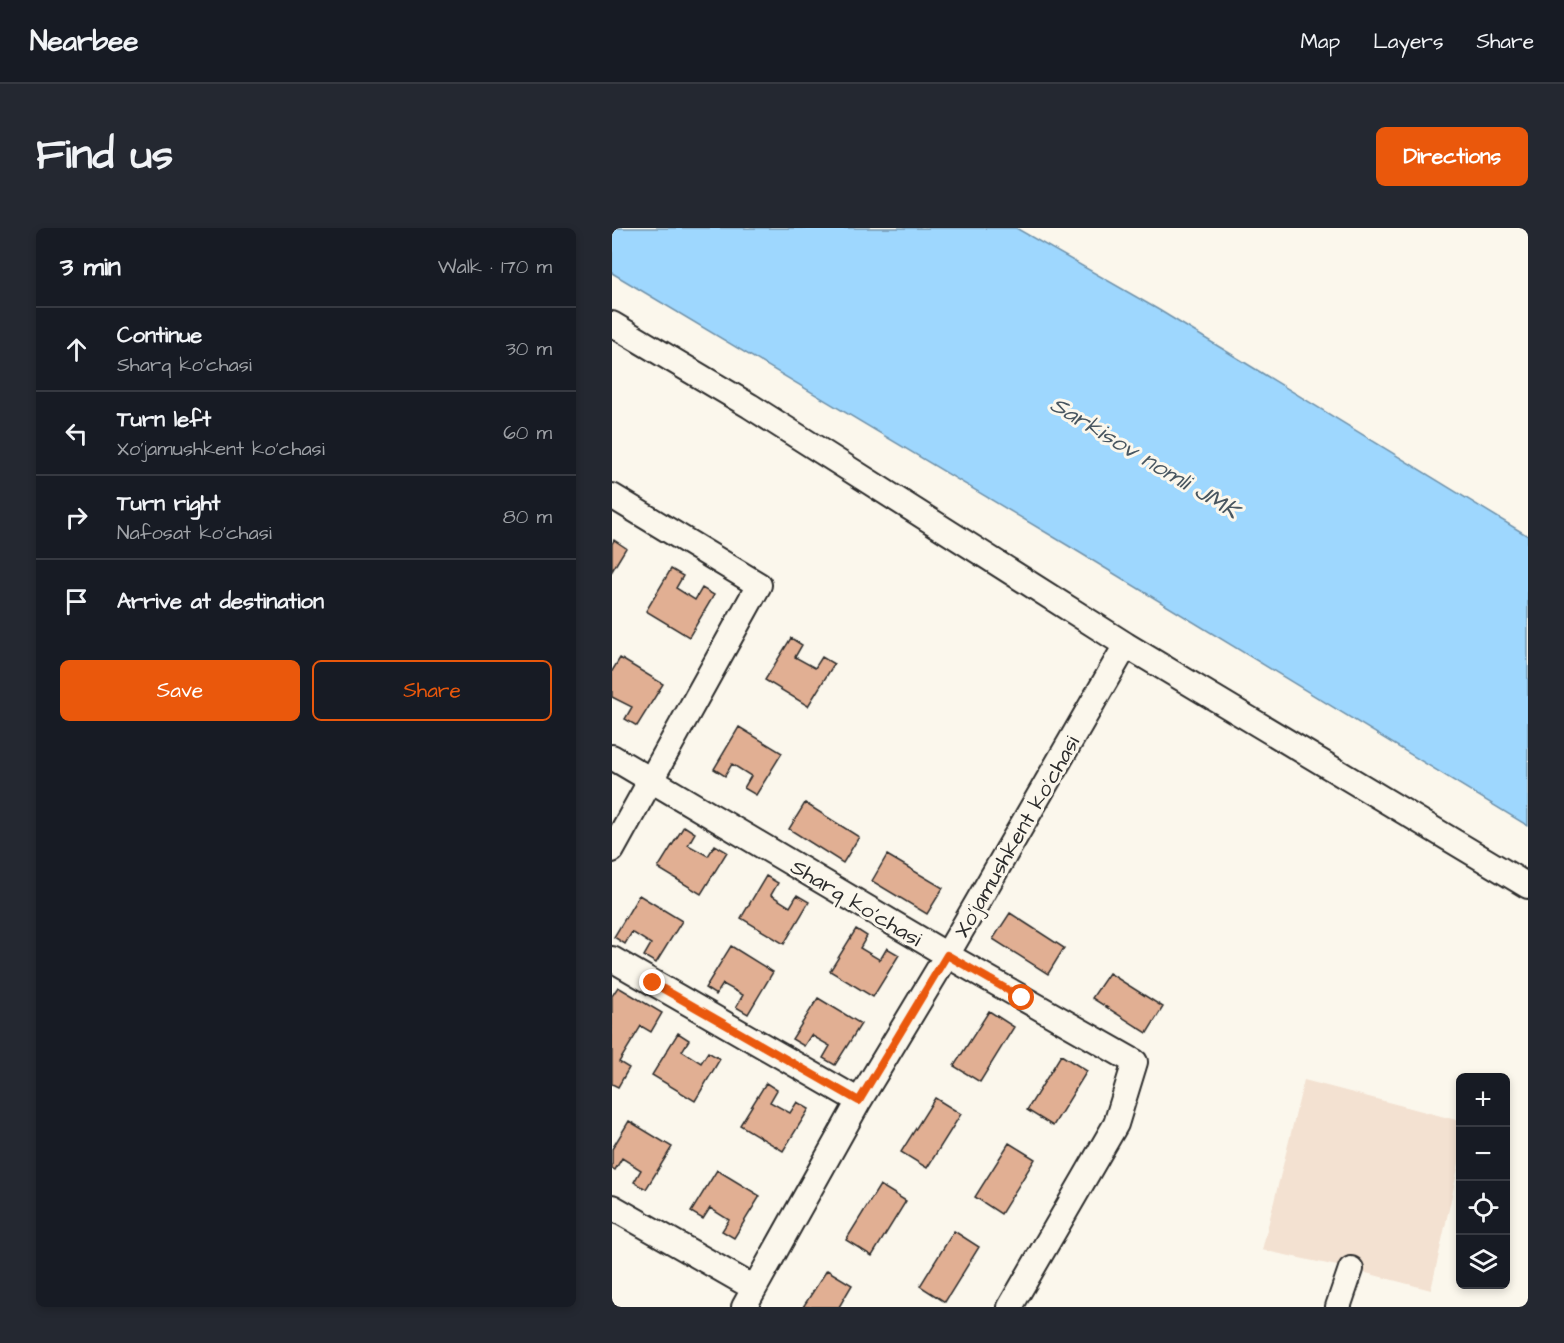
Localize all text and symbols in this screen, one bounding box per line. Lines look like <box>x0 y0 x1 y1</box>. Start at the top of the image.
text: Nearbee <box>30 22 138 61</box>
text: Map <box>1300 27 1340 56</box>
text: Layers <box>1373 27 1443 56</box>
text: Share <box>1476 27 1534 56</box>
text: Find us <box>36 127 173 185</box>
button: Directions <box>1376 127 1528 186</box>
text: 3 min <box>60 249 121 285</box>
text: Walk · 170 m <box>438 253 552 281</box>
text: Continue <box>117 320 202 351</box>
icon: ahead <box>60 333 93 366</box>
text: 30 m <box>506 335 552 363</box>
text: Sharq ko‘chasi <box>117 351 252 379</box>
water label: Sarkisov nomli JMK <box>1044 388 1248 530</box>
text: Turn left <box>117 404 211 435</box>
icon: left <box>60 417 93 450</box>
text: 60 m <box>503 419 552 447</box>
text: Xo‘jamushkent ko'chasi <box>117 435 325 463</box>
text: Turn right <box>117 488 220 519</box>
icon: right <box>60 501 93 534</box>
text: 80 m <box>503 503 552 531</box>
text: Nafosat ko'chasi <box>117 519 272 547</box>
icon: arrive <box>60 585 93 618</box>
text: Arrive at destination <box>117 586 324 617</box>
button: Save <box>60 660 300 721</box>
button: Share <box>312 660 552 721</box>
street label: Xo‘jamushkent ko'chasi <box>947 730 1088 943</box>
street label: Sharq ko‘chasi <box>785 852 928 955</box>
route end <box>639 969 665 995</box>
route start <box>1008 984 1034 1010</box>
map controls <box>1456 1073 1510 1289</box>
button: + <box>1456 1073 1510 1127</box>
button: − <box>1456 1127 1510 1181</box>
button: locate <box>1456 1181 1510 1235</box>
button: layers <box>1456 1235 1510 1289</box>

